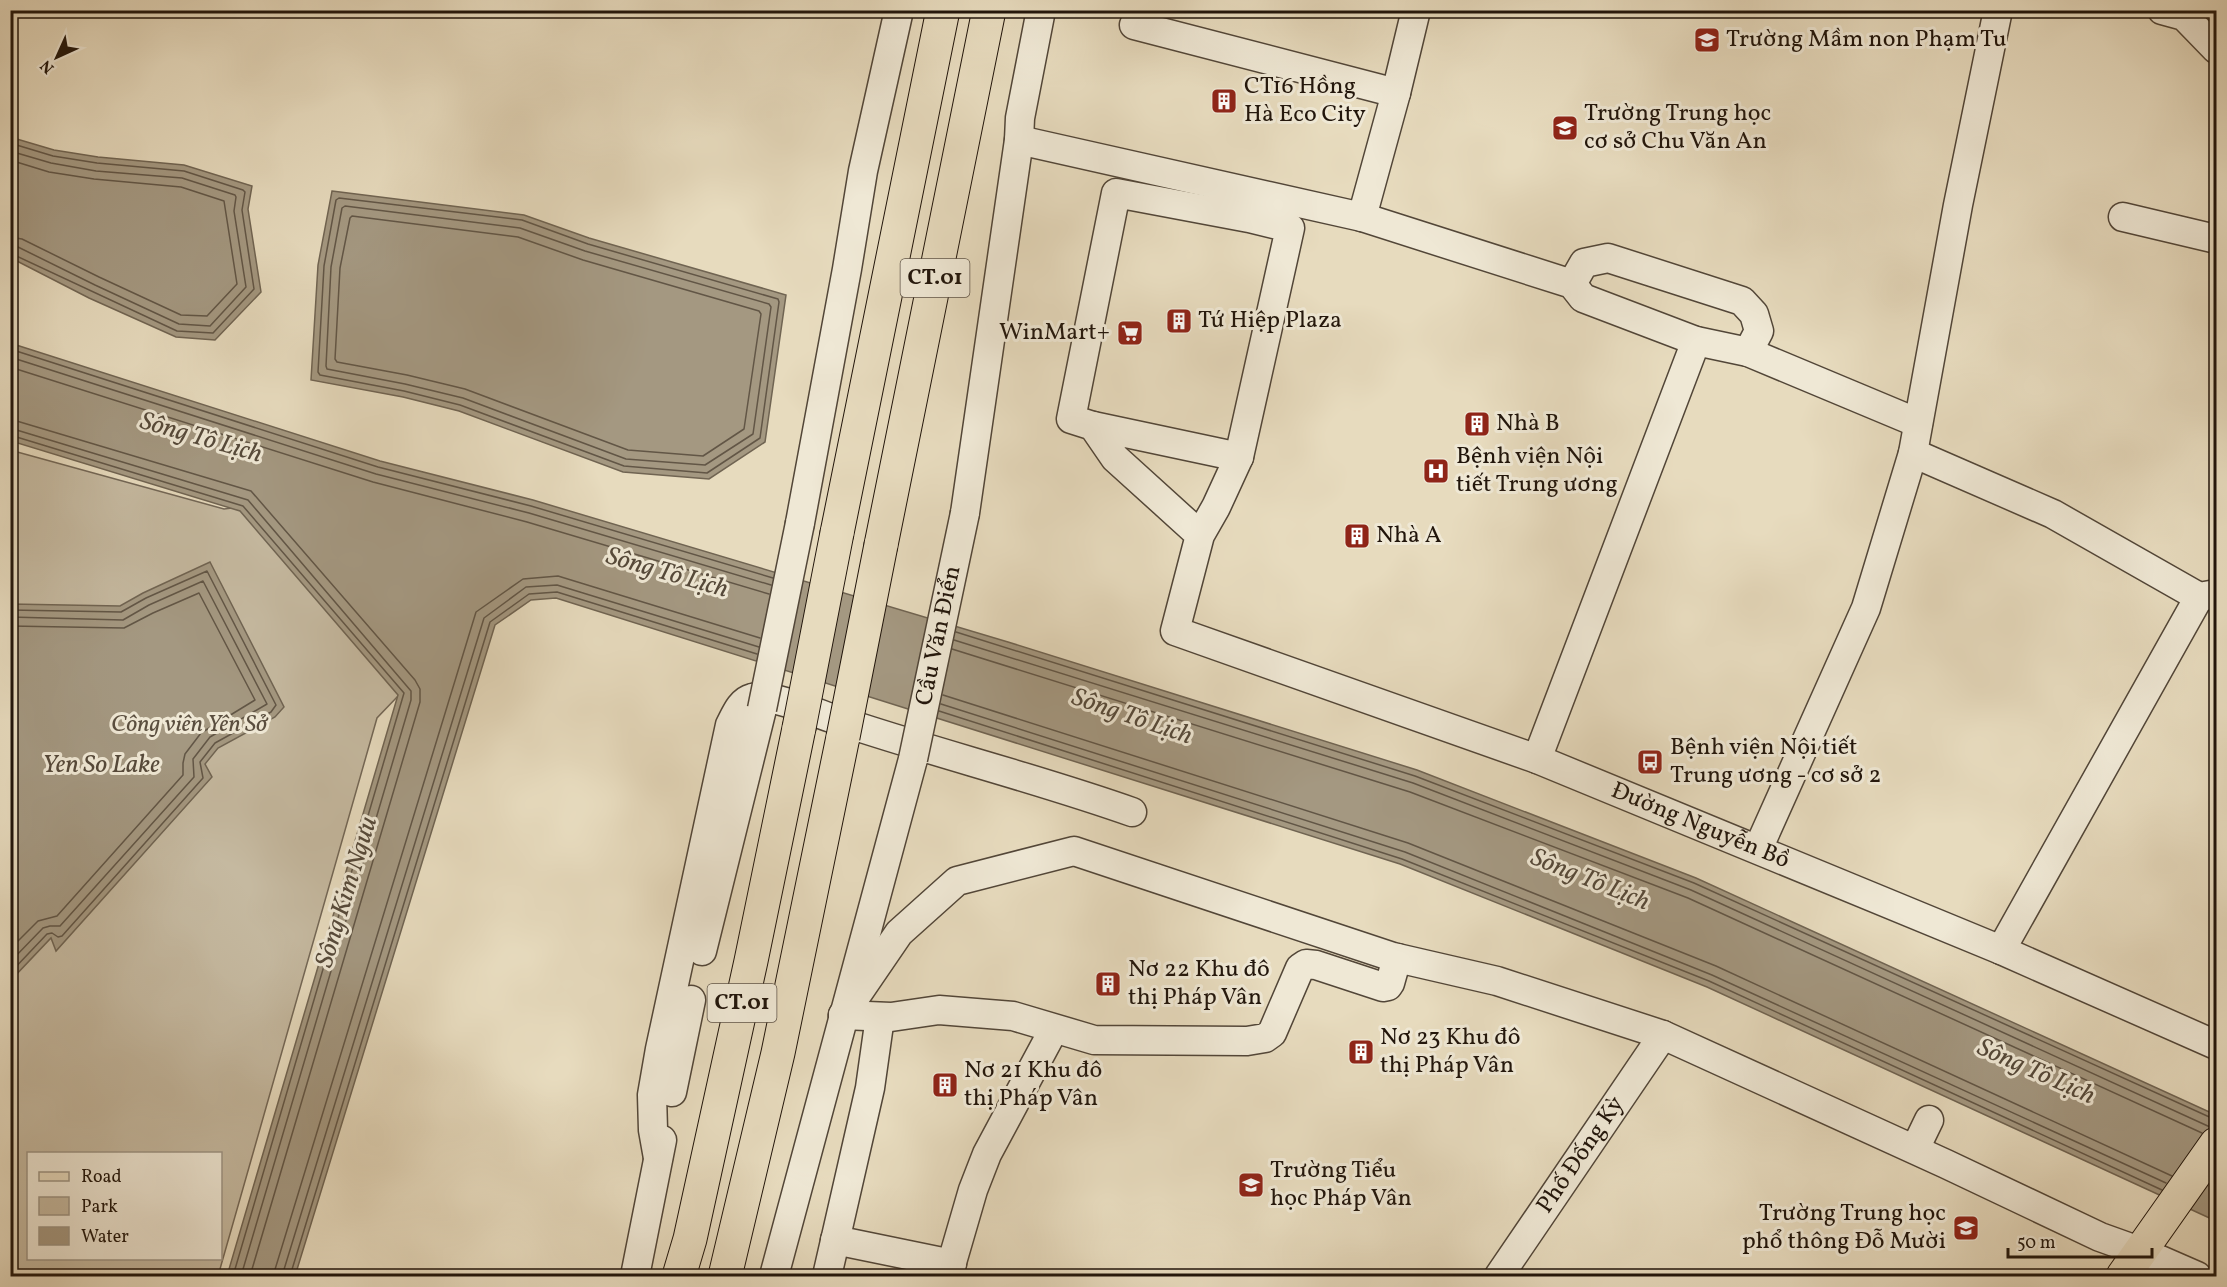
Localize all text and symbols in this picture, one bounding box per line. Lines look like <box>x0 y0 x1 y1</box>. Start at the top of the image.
place label: Trường Mầm non Phạm Tu <box>1726 23 2007 57</box>
school or university icon: Trường Mầm non Phạm Tu <box>1692 25 1722 55</box>
north arrow <box>27 27 87 87</box>
text: N <box>36 54 60 78</box>
place label: CT16 Hồng Hà Eco City <box>1244 70 1366 132</box>
building icon: CT16 Hồng Hà Eco City <box>1209 86 1239 116</box>
place label: Trường Trung học cơ sở Chu Văn An <box>1584 97 1771 159</box>
school or university icon: Trường Trung học cơ sở Chu Văn An <box>1550 113 1580 143</box>
road number: CT.01 <box>900 259 970 297</box>
place label: Tứ Hiệp Plaza <box>1198 304 1342 338</box>
building icon: Tứ Hiệp Plaza <box>1164 306 1194 336</box>
place label: WinMart+ <box>999 316 1110 350</box>
supermarket icon: WinMart+ <box>1115 318 1145 348</box>
water label: Sông Tô Lịch <box>136 403 266 473</box>
place label: Nhà B <box>1496 407 1560 441</box>
building icon: Nhà B <box>1462 409 1492 439</box>
place label: Bệnh viện Nội tiết Trung ương <box>1456 440 1618 502</box>
hospital icon: Bệnh viện Nội tiết Trung ương <box>1421 456 1451 486</box>
place label: Nhà A <box>1376 519 1442 553</box>
building icon: Nhà A <box>1342 521 1372 551</box>
water label: Sông Tô Lịch <box>602 538 732 608</box>
street label: Cầu Văn Điển <box>908 563 970 709</box>
water label: Sông Tô Lịch <box>1067 680 1197 754</box>
park label: Công viên Yên Sở <box>111 708 269 742</box>
place label: Bệnh viện Nội tiết Trung ương - cơ sở 2 <box>1670 731 1881 793</box>
water label: Yen So Lake <box>42 747 160 783</box>
bus stop icon: Bệnh viện Nội tiết Trung ương - cơ sở 2 <box>1635 747 1665 777</box>
street label: Đường Nguyễn Bồ <box>1606 774 1795 878</box>
water label: Sông Kim Ngưu <box>307 812 387 972</box>
water label: Sông Tô Lịch <box>1525 840 1655 920</box>
place label: Nơ 22 Khu đô thị Pháp Vân <box>1128 953 1270 1015</box>
building icon: Nơ 22 Khu đô thị Pháp Vân <box>1093 969 1123 999</box>
road number: CT.01 <box>708 984 777 1022</box>
place label: Nơ 23 Khu đô thị Pháp Vân <box>1380 1021 1521 1083</box>
water label: Sông Tô Lịch <box>1971 1030 2101 1114</box>
building icon: Nơ 23 Khu đô thị Pháp Vân <box>1346 1037 1376 1067</box>
place label: Nơ 21 Khu đô thị Pháp Vân <box>964 1054 1102 1116</box>
building icon: Nơ 21 Khu đô thị Pháp Vân <box>930 1070 960 1100</box>
street label: Phố Đống Kỳ <box>1529 1090 1633 1221</box>
legend <box>27 1152 222 1260</box>
place label: Trường Tiểu học Pháp Vân <box>1270 1154 1412 1216</box>
text: Road <box>81 1165 122 1190</box>
school or university icon: Trường Tiểu học Pháp Vân <box>1236 1170 1266 1200</box>
text: Park <box>81 1195 118 1220</box>
place label: Trường Trung học phổ thông Đỗ Mười <box>1742 1197 1946 1259</box>
school or university icon: Trường Trung học phổ thông Đỗ Mười <box>1951 1213 1981 1243</box>
scale bar <box>2008 1221 2152 1259</box>
text: Water <box>81 1225 129 1250</box>
text: 50 m <box>2017 1231 2056 1256</box>

